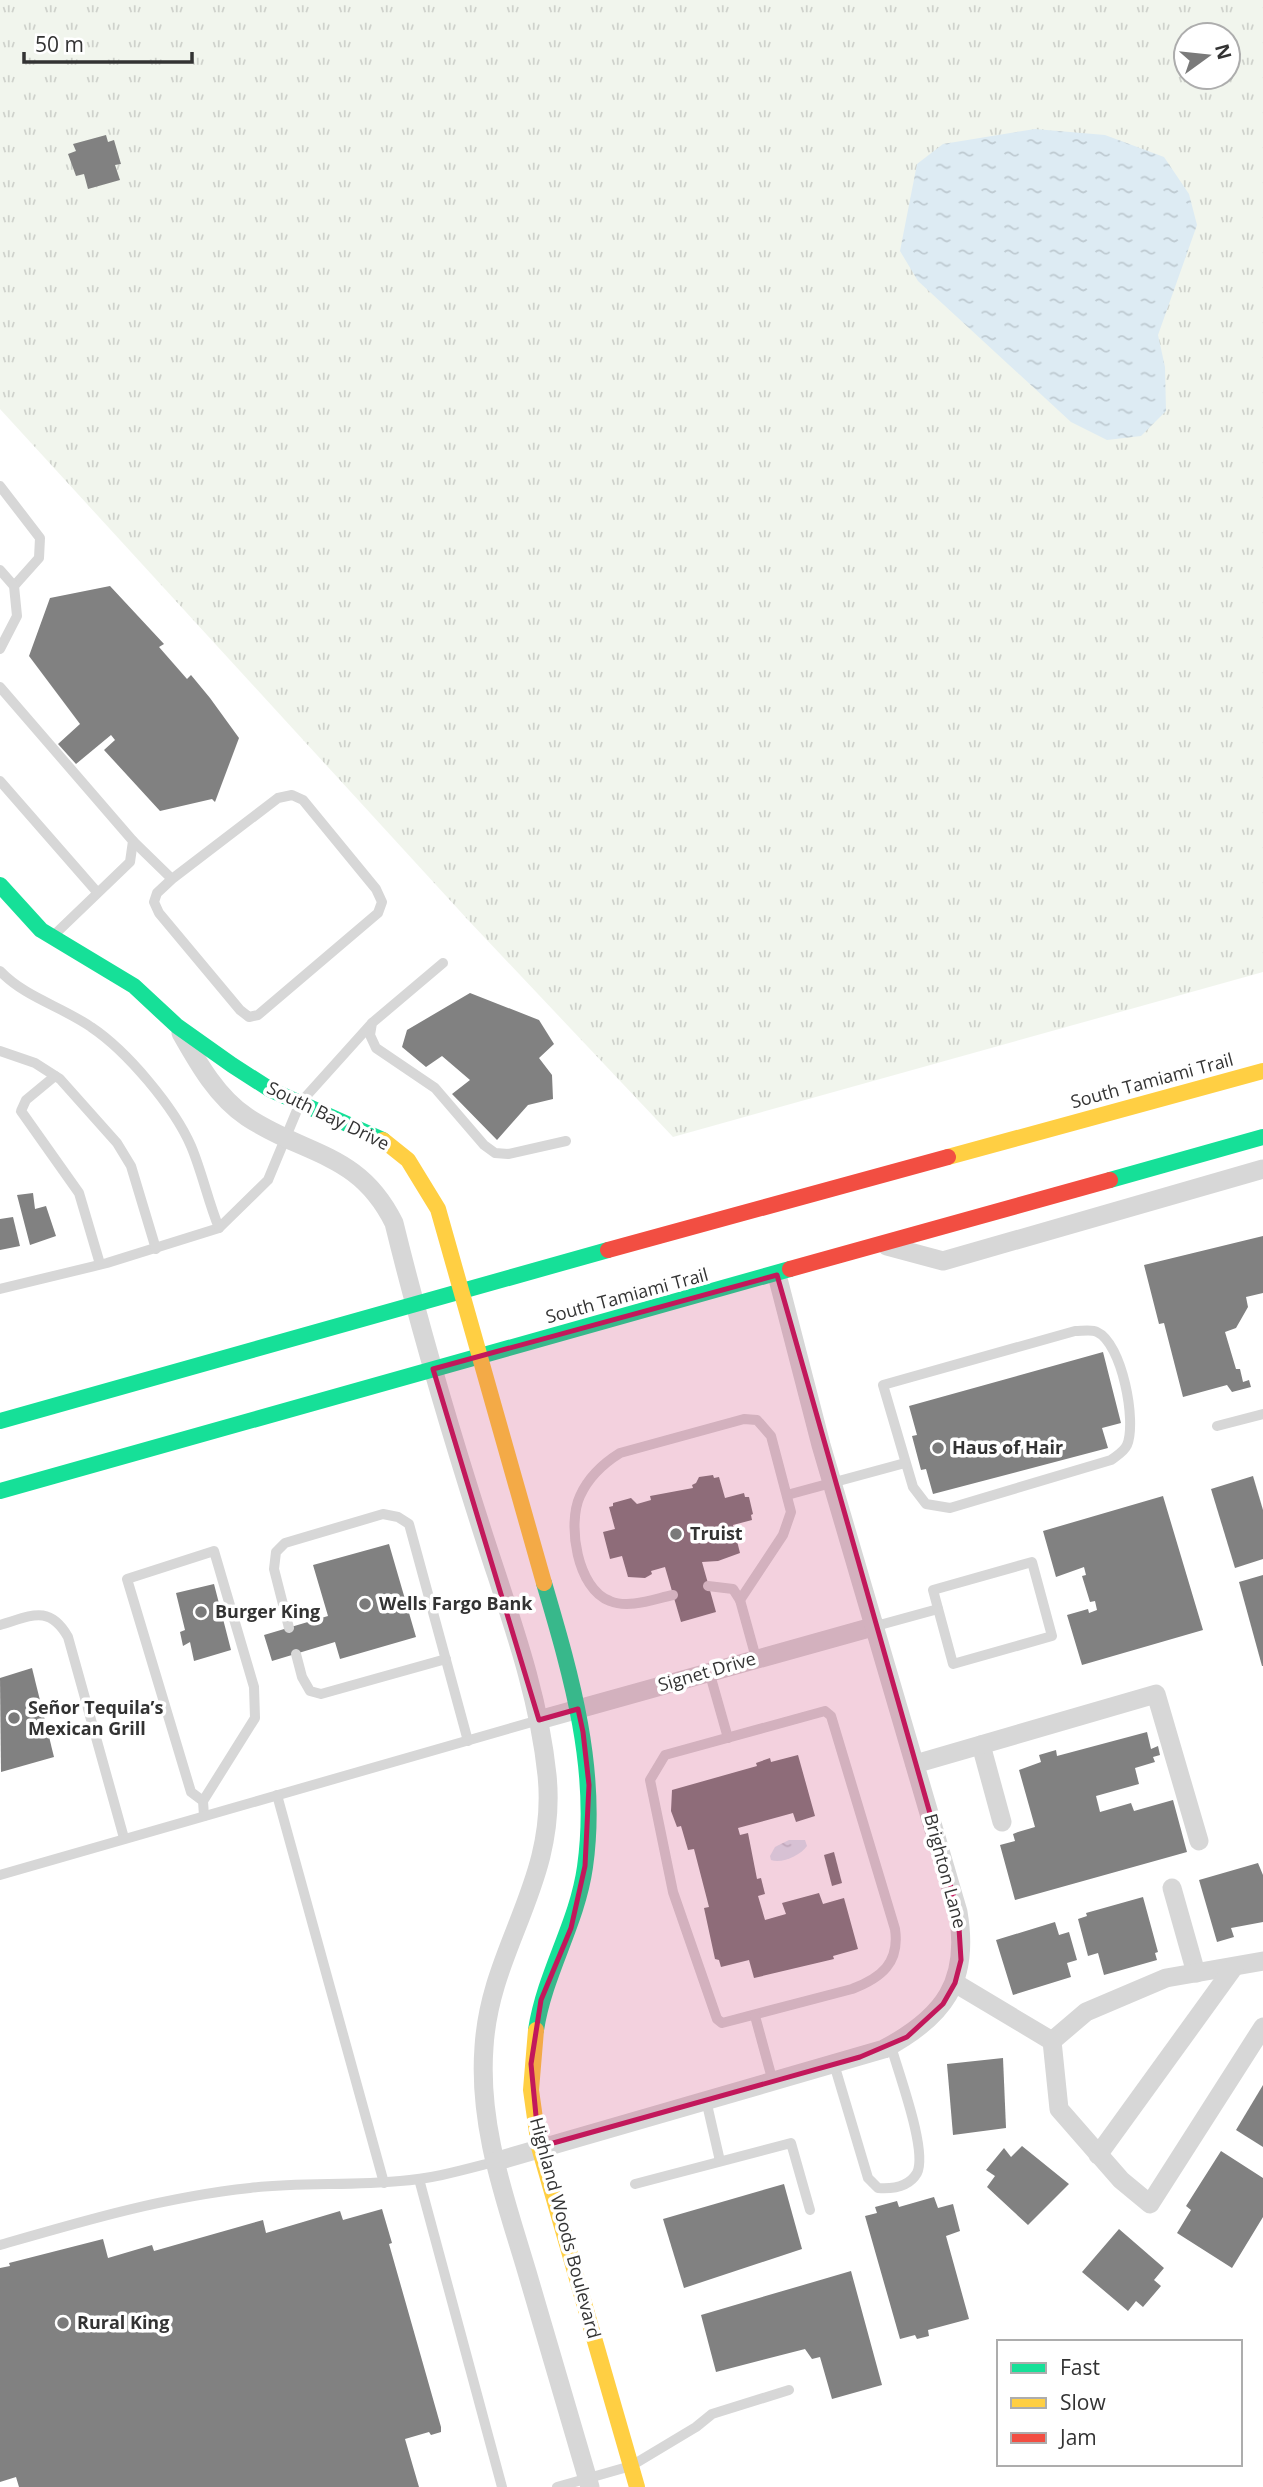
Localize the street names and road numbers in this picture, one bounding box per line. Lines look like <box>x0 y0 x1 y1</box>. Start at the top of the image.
street label: South Tamiami Trail <box>1068 1047 1236 1113</box>
street label: South Bay Drive <box>263 1075 394 1155</box>
street label: South Tamiami Trail <box>543 1262 711 1328</box>
street label: Signet Drive <box>655 1646 758 1696</box>
street label: Brighton Lane <box>919 1811 973 1931</box>
street label: Highland Woods Boulevard <box>525 2115 607 2341</box>

